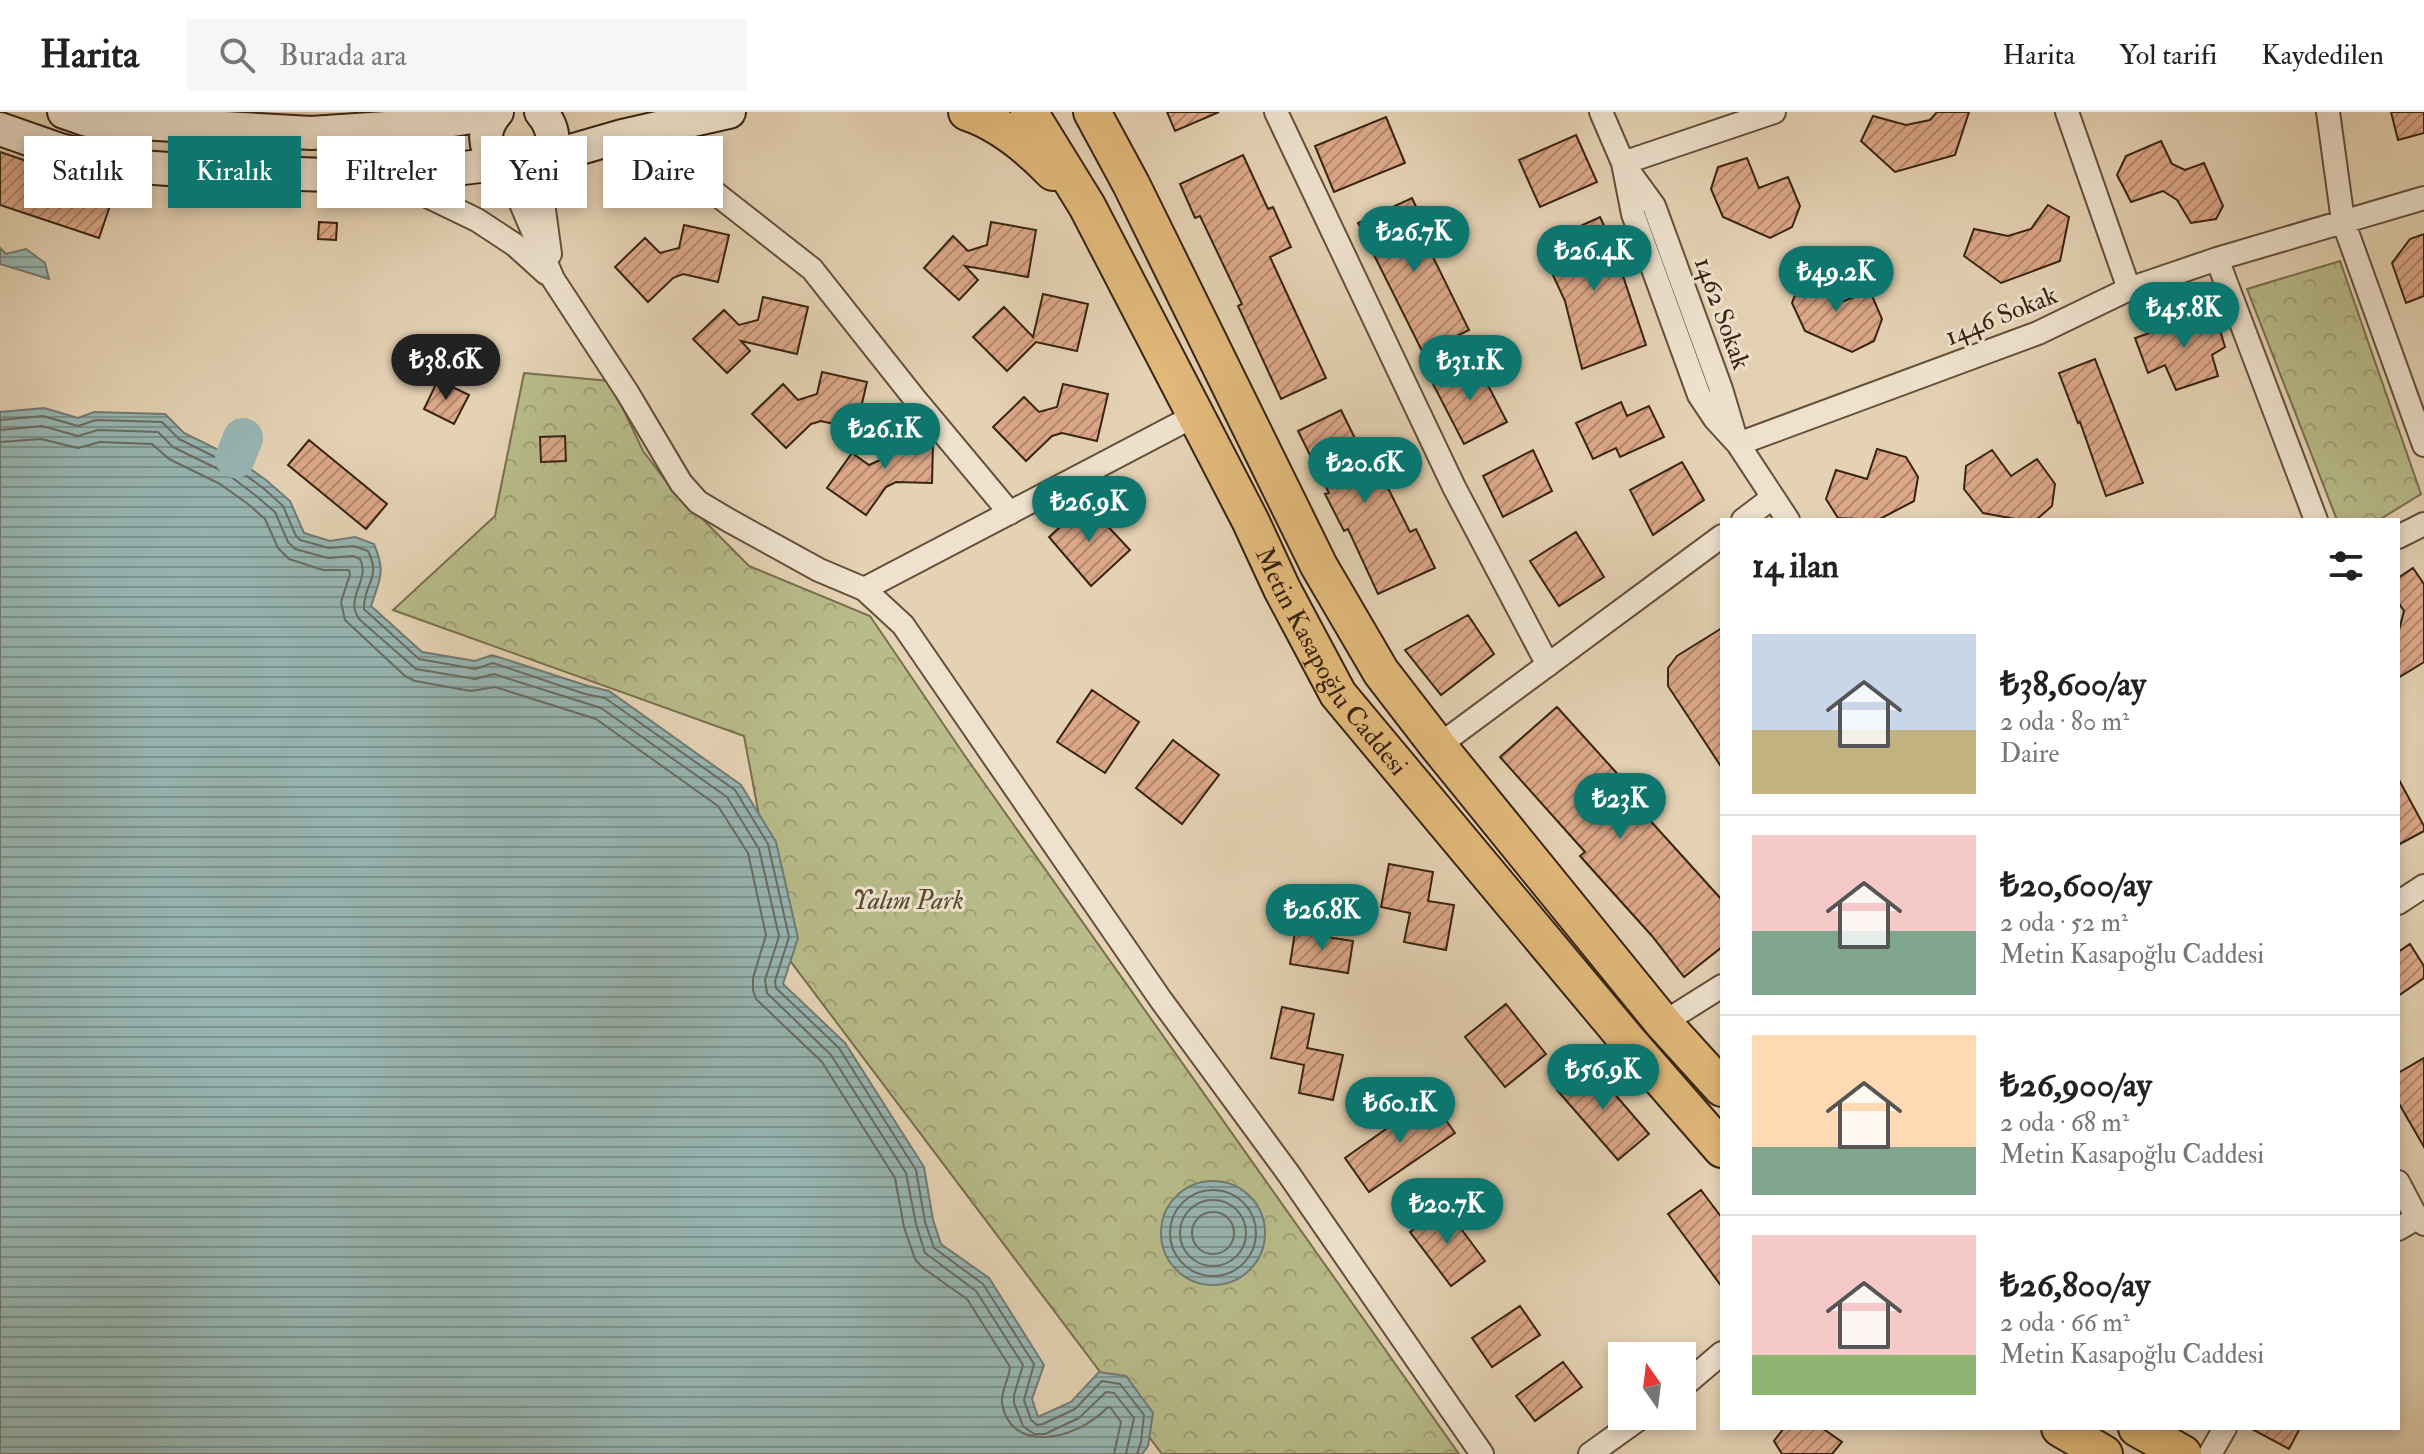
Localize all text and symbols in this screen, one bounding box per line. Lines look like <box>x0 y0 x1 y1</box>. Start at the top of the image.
search box <box>187 19 747 91</box>
text: Harita <box>40 31 139 79</box>
icon: search <box>215 33 259 77</box>
text: Burada ara <box>279 37 407 74</box>
text: Harita <box>2002 38 2075 73</box>
text: Yol tarifi <box>2119 38 2217 73</box>
text: Kaydedilen <box>2261 38 2384 73</box>
chip: Satılık <box>24 136 152 208</box>
chip: Kiralık <box>168 136 301 208</box>
chip: Filtreler <box>317 136 465 208</box>
chip: Yeni <box>481 136 587 208</box>
chip: Daire <box>603 136 723 208</box>
pin: ₺26.7K <box>1349 206 1479 274</box>
text: ₺26.7K <box>1376 216 1452 248</box>
pin: ₺26.4K <box>1529 225 1659 293</box>
text: ₺26.4K <box>1555 235 1633 267</box>
pin: ₺49.2K <box>1771 246 1901 314</box>
street label: 1462 Sokak <box>1687 253 1757 374</box>
text: ₺49.2K <box>1797 256 1875 288</box>
street label: 1446 Sokak <box>1941 279 2063 353</box>
pin: ₺45.8K <box>2119 282 2249 350</box>
text: ₺45.8K <box>2146 292 2222 324</box>
pin: ₺38.6K <box>381 334 511 402</box>
pin: ₺31.1K <box>1405 335 1535 403</box>
text: ₺38.6K <box>409 344 483 376</box>
text: ₺31.1K <box>1437 345 1503 377</box>
pin: ₺26.1K <box>820 403 950 471</box>
text: ₺26.1K <box>848 413 922 445</box>
pin: ₺20.6K <box>1300 437 1430 505</box>
text: ₺20.6K <box>1326 447 1404 479</box>
pin: ₺26.9K <box>1024 476 1154 544</box>
text: ₺26.9K <box>1050 486 1128 518</box>
street label: Metin Kasapoğlu Caddesi <box>1248 542 1414 782</box>
icon: filters <box>2324 544 2368 588</box>
text: 14 ilan <box>1752 545 1839 588</box>
text: ₺38,600/ay <box>2000 663 2146 706</box>
icon: home <box>1816 666 1912 762</box>
text: 2 oda · 80 m² <box>2000 706 2129 738</box>
text: Daire <box>2000 738 2059 770</box>
pin: ₺23K <box>1573 773 1667 841</box>
text: ₺23K <box>1592 783 1648 815</box>
text: ₺20,600/ay <box>2000 864 2152 907</box>
icon: home <box>1816 867 1912 963</box>
pin: ₺26.8K <box>1257 884 1387 952</box>
park label: Yalım Park <box>852 885 964 917</box>
text: ₺26.8K <box>1284 894 1360 926</box>
text: 2 oda · 52 m² <box>2000 907 2128 939</box>
text: Metin Kasapoğlu Caddesi <box>2000 939 2264 971</box>
pin: ₺56.9K <box>1538 1044 1668 1112</box>
text: ₺56.9K <box>1565 1054 1641 1086</box>
text: ₺26,900/ay <box>2000 1064 2152 1107</box>
icon: home <box>1816 1067 1912 1163</box>
pin: ₺60.1K <box>1335 1077 1465 1145</box>
text: ₺60.1K <box>1363 1087 1437 1119</box>
text: 2 oda · 68 m² <box>2000 1107 2129 1139</box>
text: Metin Kasapoğlu Caddesi <box>2000 1139 2264 1171</box>
pin: ₺20.7K <box>1382 1178 1512 1246</box>
text: ₺20.7K <box>1409 1188 1485 1220</box>
text: ₺26,800/ay <box>2000 1264 2150 1307</box>
icon: home <box>1816 1267 1912 1363</box>
text: 2 oda · 66 m² <box>2000 1307 2130 1339</box>
text: Metin Kasapoğlu Caddesi <box>2000 1339 2264 1371</box>
north arrow <box>1608 1342 1696 1430</box>
map controls <box>1608 1342 1696 1430</box>

